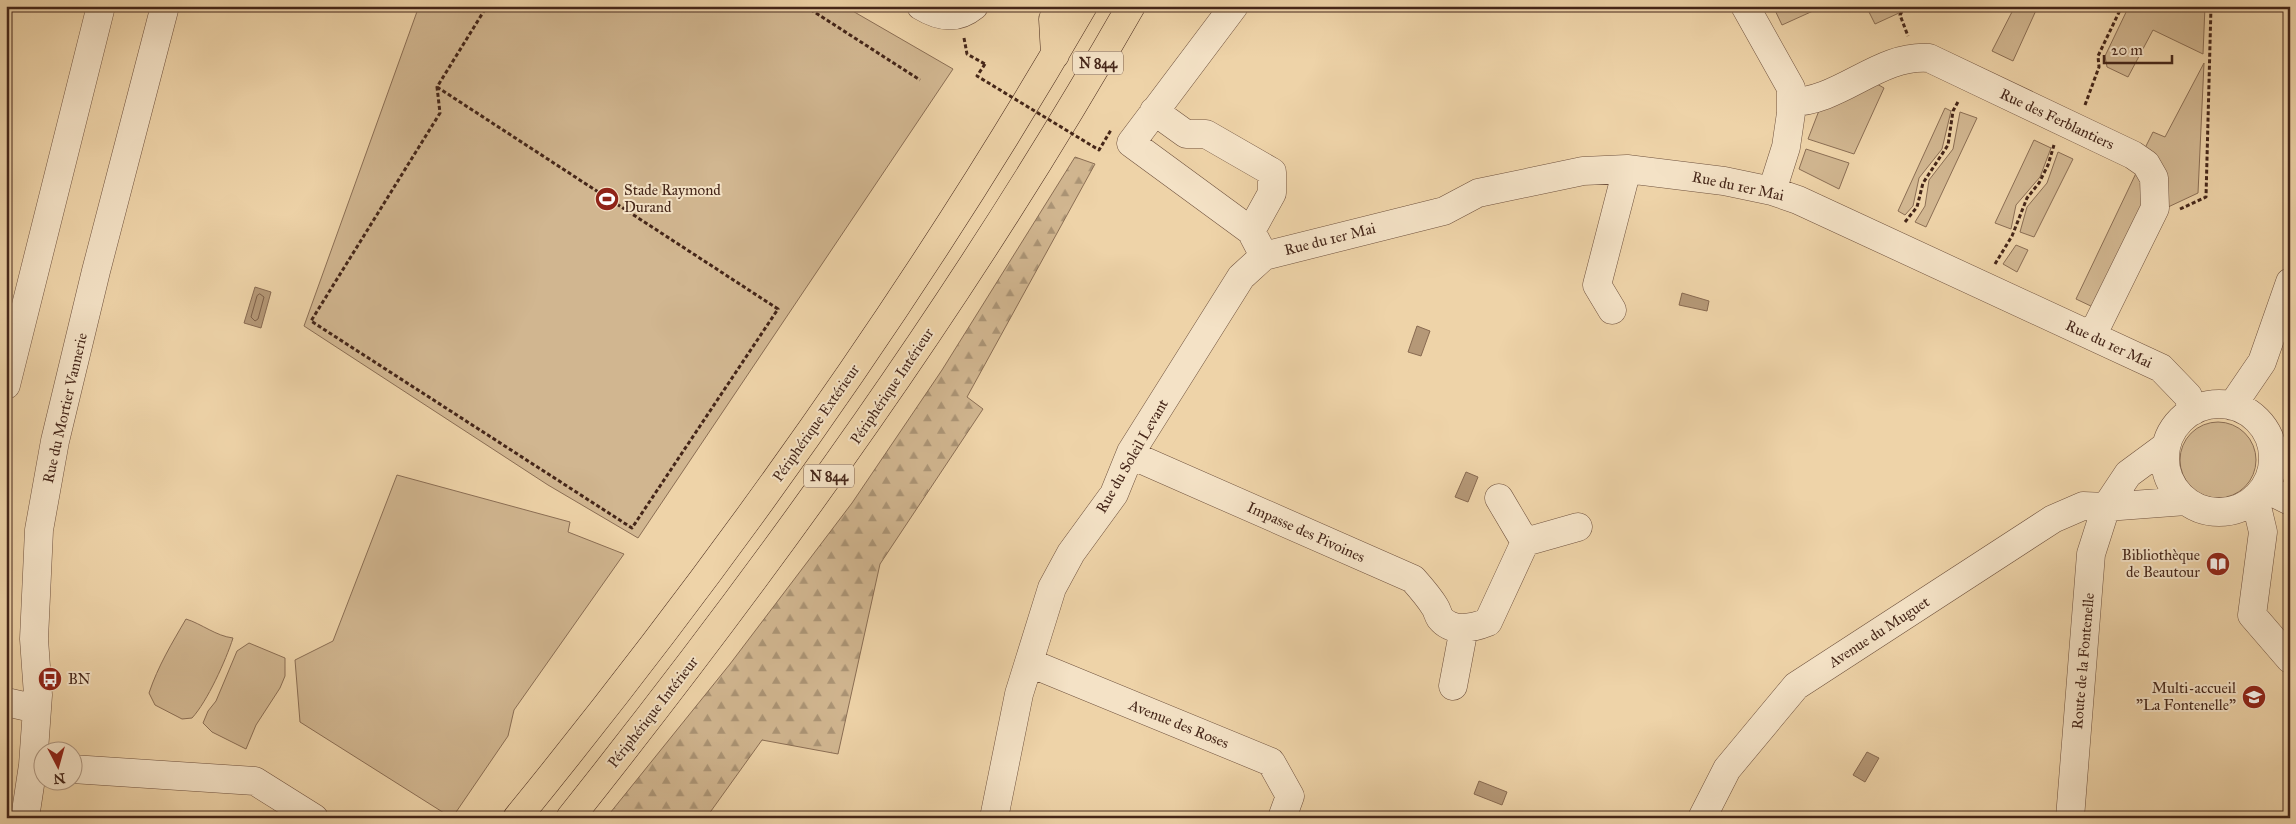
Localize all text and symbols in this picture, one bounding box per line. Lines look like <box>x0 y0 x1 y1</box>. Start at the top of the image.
scale bar <box>2104 32 2171 64</box>
text: 20 m <box>2111 41 2143 59</box>
road number: N 844 <box>1073 52 1123 74</box>
street label: Rue des Ferblantiers <box>1997 85 2117 153</box>
street label: Rue du 1er Mai <box>1690 167 1786 205</box>
place label: Stade Raymond Durand <box>624 181 721 216</box>
sports icon: Stade Raymond Durand <box>594 186 620 212</box>
street label: Rue du 1er Mai <box>1282 219 1378 259</box>
street label: Rue du 1er Mai <box>2063 316 2155 372</box>
street label: Périphérique Intérieur <box>846 324 939 448</box>
street label: Rue du Mortier Vannerie <box>39 331 91 485</box>
street label: Périphérique Extérieur <box>769 361 864 486</box>
street label: Rue du Soleil Levant <box>1092 395 1172 516</box>
road number: N 844 <box>804 464 854 488</box>
street label: Impasse des Pivoines <box>1244 498 1368 566</box>
place label: Bibliothèque de Beautour <box>2122 546 2200 581</box>
library icon: Bibliothèque de Beautour <box>2205 551 2231 577</box>
street label: Avenue du Muguet <box>1824 592 1934 672</box>
street label: Route de la Fontenelle <box>2068 592 2098 730</box>
street label: Périphérique Intérieur <box>604 653 703 772</box>
bus stop icon: BN <box>37 666 63 692</box>
place label: BN <box>68 670 91 688</box>
place label: Multi-accueil "La Fontenelle" <box>2136 679 2237 714</box>
school or university icon: Multi-accueil "La Fontenelle" <box>2241 684 2267 710</box>
street label: Avenue des Roses <box>1126 695 1232 752</box>
north arrow <box>32 742 82 792</box>
text: N <box>52 769 66 788</box>

